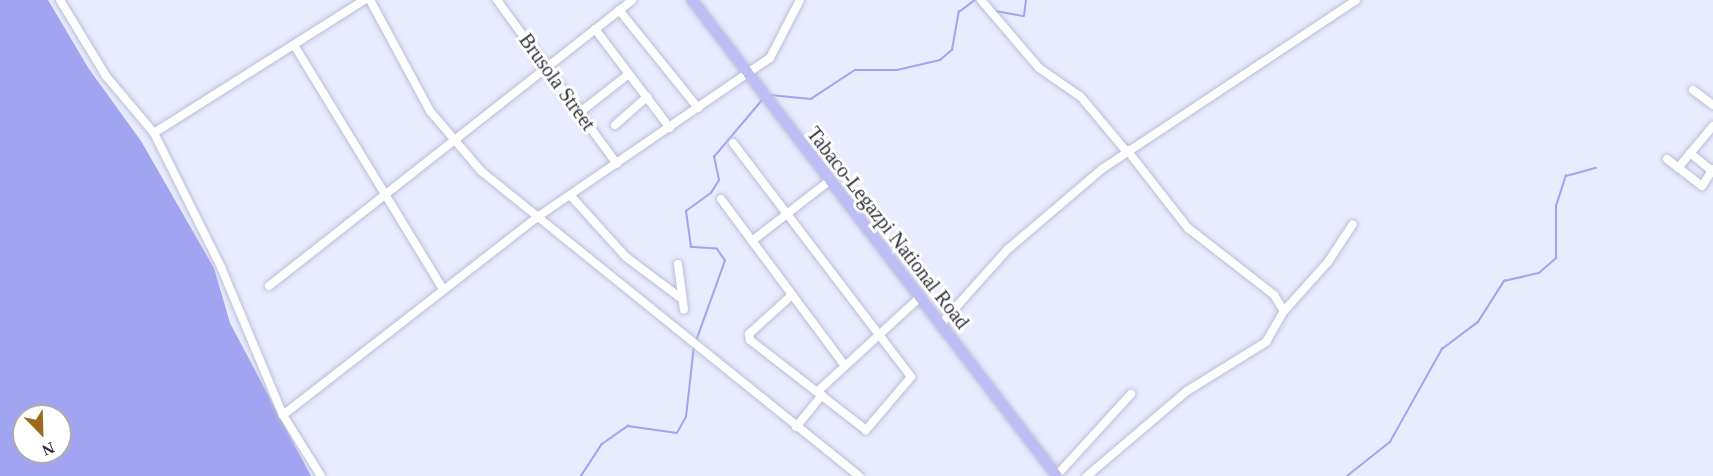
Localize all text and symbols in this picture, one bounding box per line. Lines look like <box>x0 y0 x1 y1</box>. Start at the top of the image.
street label: Brusola Street <box>514 29 600 135</box>
street label: Tabaco-Legazpi National Road <box>802 122 974 334</box>
north arrow <box>12 404 72 464</box>
text: N <box>40 439 57 459</box>

